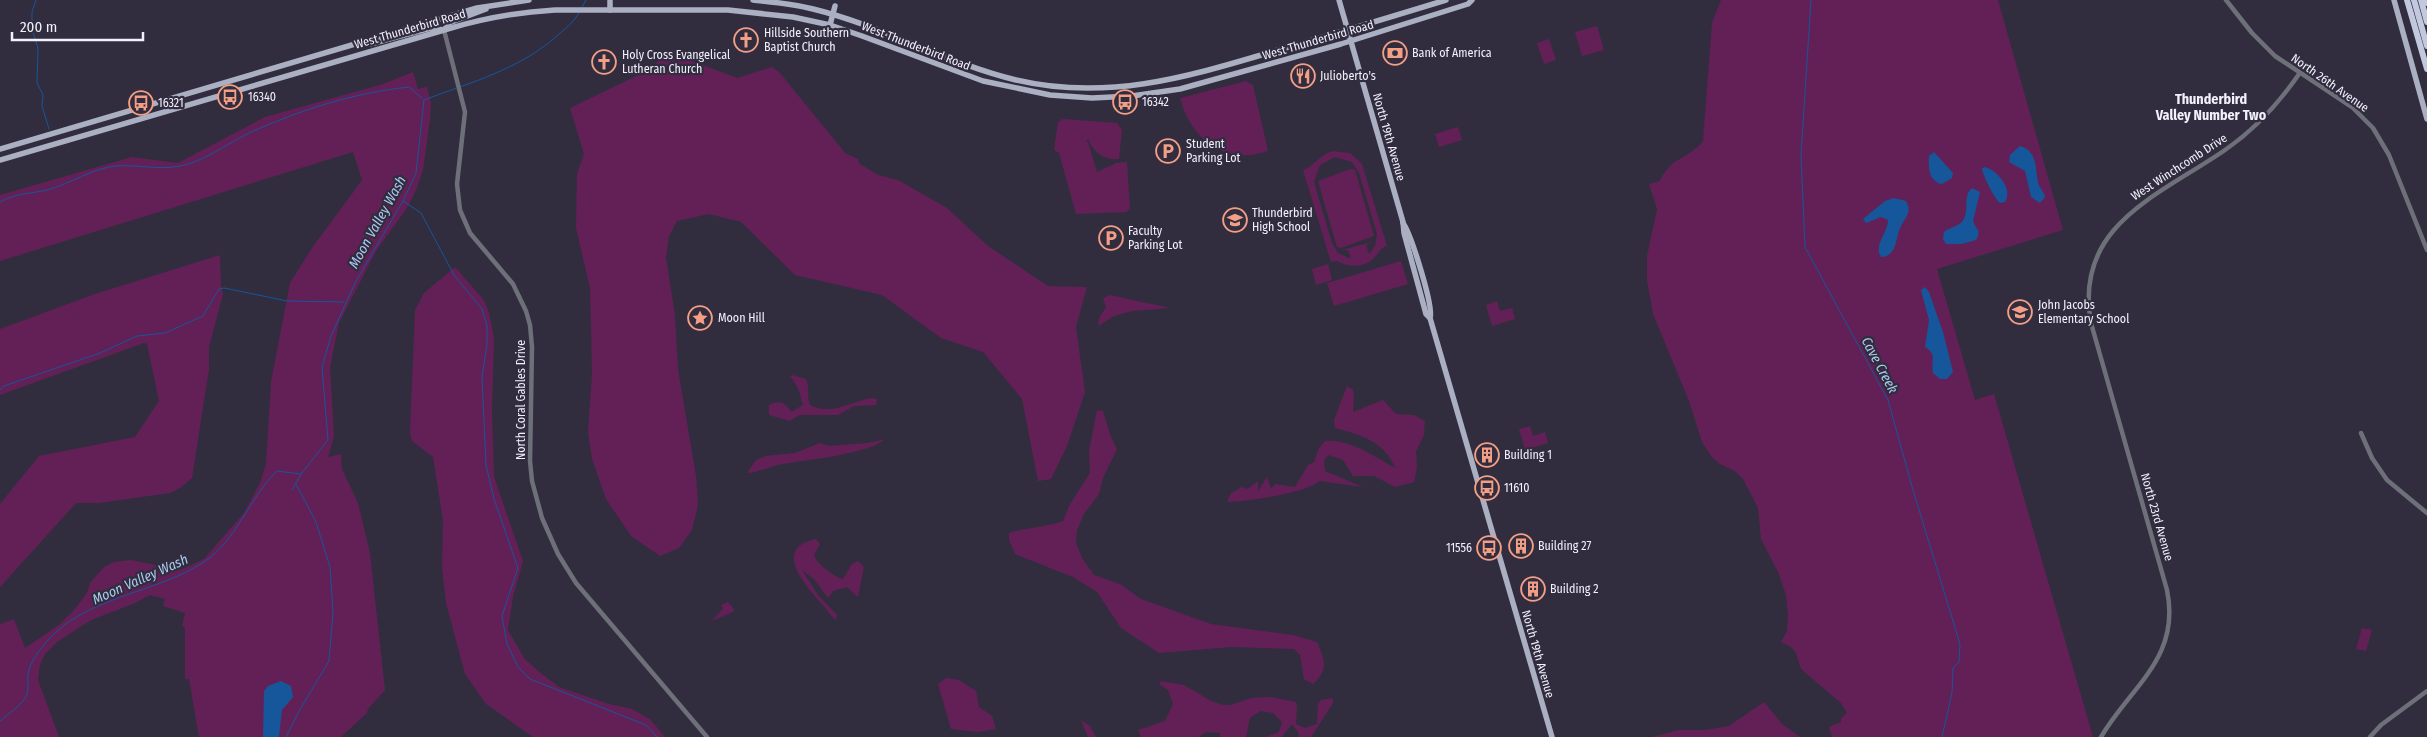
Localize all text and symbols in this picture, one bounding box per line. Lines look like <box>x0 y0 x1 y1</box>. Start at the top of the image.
street label: West Thunderbird Road <box>353 6 467 52</box>
scale bar <box>12 10 144 42</box>
street label: West Thunderbird Road <box>1261 17 1375 63</box>
text: 200 m <box>20 18 57 36</box>
street label: West Thunderbird Road <box>860 19 972 73</box>
place label: Hillside Southern Baptist Church <box>764 26 849 54</box>
church icon: Hillside Southern Baptist Church <box>733 27 759 53</box>
bank icon: Bank of America <box>1382 40 1408 66</box>
place label: Bank of America <box>1412 46 1492 60</box>
place label: Holy Cross Evangelical Lutheran Church <box>622 48 730 76</box>
church icon: Holy Cross Evangelical Lutheran Church <box>591 49 617 75</box>
street label: North 26th Avenue <box>2289 51 2371 115</box>
restaurant icon: Julioberto's <box>1290 63 1316 89</box>
place label: Julioberto's <box>1320 69 1376 83</box>
bus stop icon: 16340 <box>217 84 243 110</box>
bus stop icon: 16342 <box>1112 89 1138 115</box>
bus stop icon: 16321 <box>128 90 154 116</box>
place label: 16340 <box>248 90 276 104</box>
district label: Thunderbird Valley Number Two <box>2155 91 2267 124</box>
street label: North 19th Avenue <box>1370 92 1408 182</box>
place label: 16342 <box>1142 95 1169 109</box>
place label: 16321 <box>158 96 184 110</box>
street label: West Winchcomb Drive <box>2128 131 2230 203</box>
place label: Student Parking Lot <box>1186 137 1240 165</box>
parking icon: Student Parking Lot <box>1155 138 1181 164</box>
water label: Moon Valley Wash <box>345 173 410 271</box>
place label: Thunderbird High School <box>1252 206 1313 234</box>
school or university icon: Thunderbird High School <box>1222 207 1248 233</box>
place label: Faculty Parking Lot <box>1128 224 1182 252</box>
parking icon: Faculty Parking Lot <box>1098 225 1124 251</box>
place label: John Jacobs Elementary School <box>2038 298 2129 326</box>
school or university icon: John Jacobs Elementary School <box>2007 299 2033 325</box>
place icon: Moon Hill <box>687 305 713 331</box>
place label: Moon Hill <box>718 311 765 325</box>
water label: Cave Creek <box>1858 334 1902 396</box>
street label: North Coral Gables Drive <box>514 340 528 460</box>
building icon: Building 1 <box>1474 442 1500 468</box>
place label: Building 1 <box>1504 448 1552 462</box>
street label: North 23rd Avenue <box>2138 471 2176 563</box>
bus stop icon: 11610 <box>1474 475 1500 501</box>
place label: 11610 <box>1504 481 1530 495</box>
building icon: Building 27 <box>1508 533 1534 559</box>
bus stop icon: 11556 <box>1476 535 1502 561</box>
place label: Building 27 <box>1538 539 1591 553</box>
place label: 11556 <box>1446 541 1472 555</box>
water label: Moon Valley Wash <box>90 551 191 608</box>
building icon: Building 2 <box>1520 576 1546 602</box>
place label: Building 2 <box>1550 582 1599 596</box>
street label: North 19th Avenue <box>1519 609 1557 699</box>

